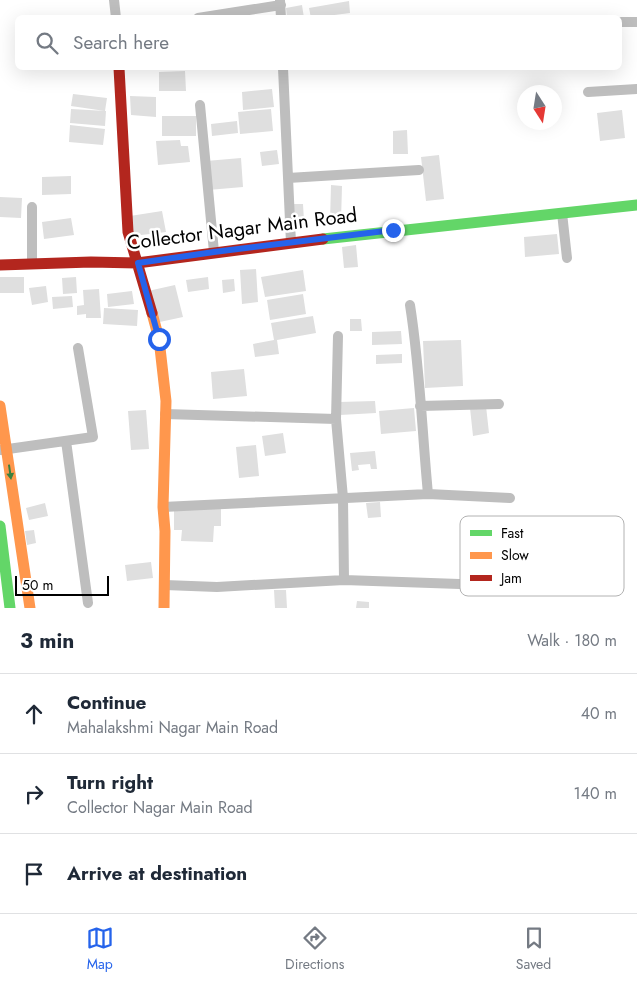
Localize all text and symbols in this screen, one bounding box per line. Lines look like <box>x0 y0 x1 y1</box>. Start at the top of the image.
search box <box>15 15 622 70</box>
icon: search <box>33 29 61 57</box>
text: Search here <box>73 29 169 56</box>
north arrow <box>517 85 562 130</box>
street label: Collector Nagar Main Road <box>125 200 359 258</box>
route end <box>382 219 405 242</box>
route start <box>148 328 171 351</box>
one-way arrow <box>6 464 14 480</box>
legend <box>460 516 624 596</box>
text: Fast <box>501 523 524 543</box>
text: Slow <box>501 545 529 565</box>
text: Jam <box>499 568 522 588</box>
scale bar <box>15 573 109 596</box>
text: 50 m <box>22 575 53 595</box>
text: 3 min <box>20 626 74 656</box>
text: Walk · 180 m <box>527 629 617 652</box>
text: Continue <box>67 689 146 716</box>
icon: ahead <box>20 700 48 728</box>
text: 40 m <box>581 702 617 725</box>
text: Mahalakshmi Nagar Main Road <box>67 716 278 739</box>
text: Turn right <box>67 769 153 796</box>
icon: right <box>20 780 48 808</box>
text: 140 m <box>574 782 617 805</box>
text: Collector Nagar Main Road <box>67 796 253 819</box>
icon: arrive <box>20 860 48 888</box>
text: Arrive at destination <box>67 860 247 887</box>
tab: Map <box>86 924 114 974</box>
tab: Directions <box>285 924 344 974</box>
tab: Saved <box>516 924 551 974</box>

